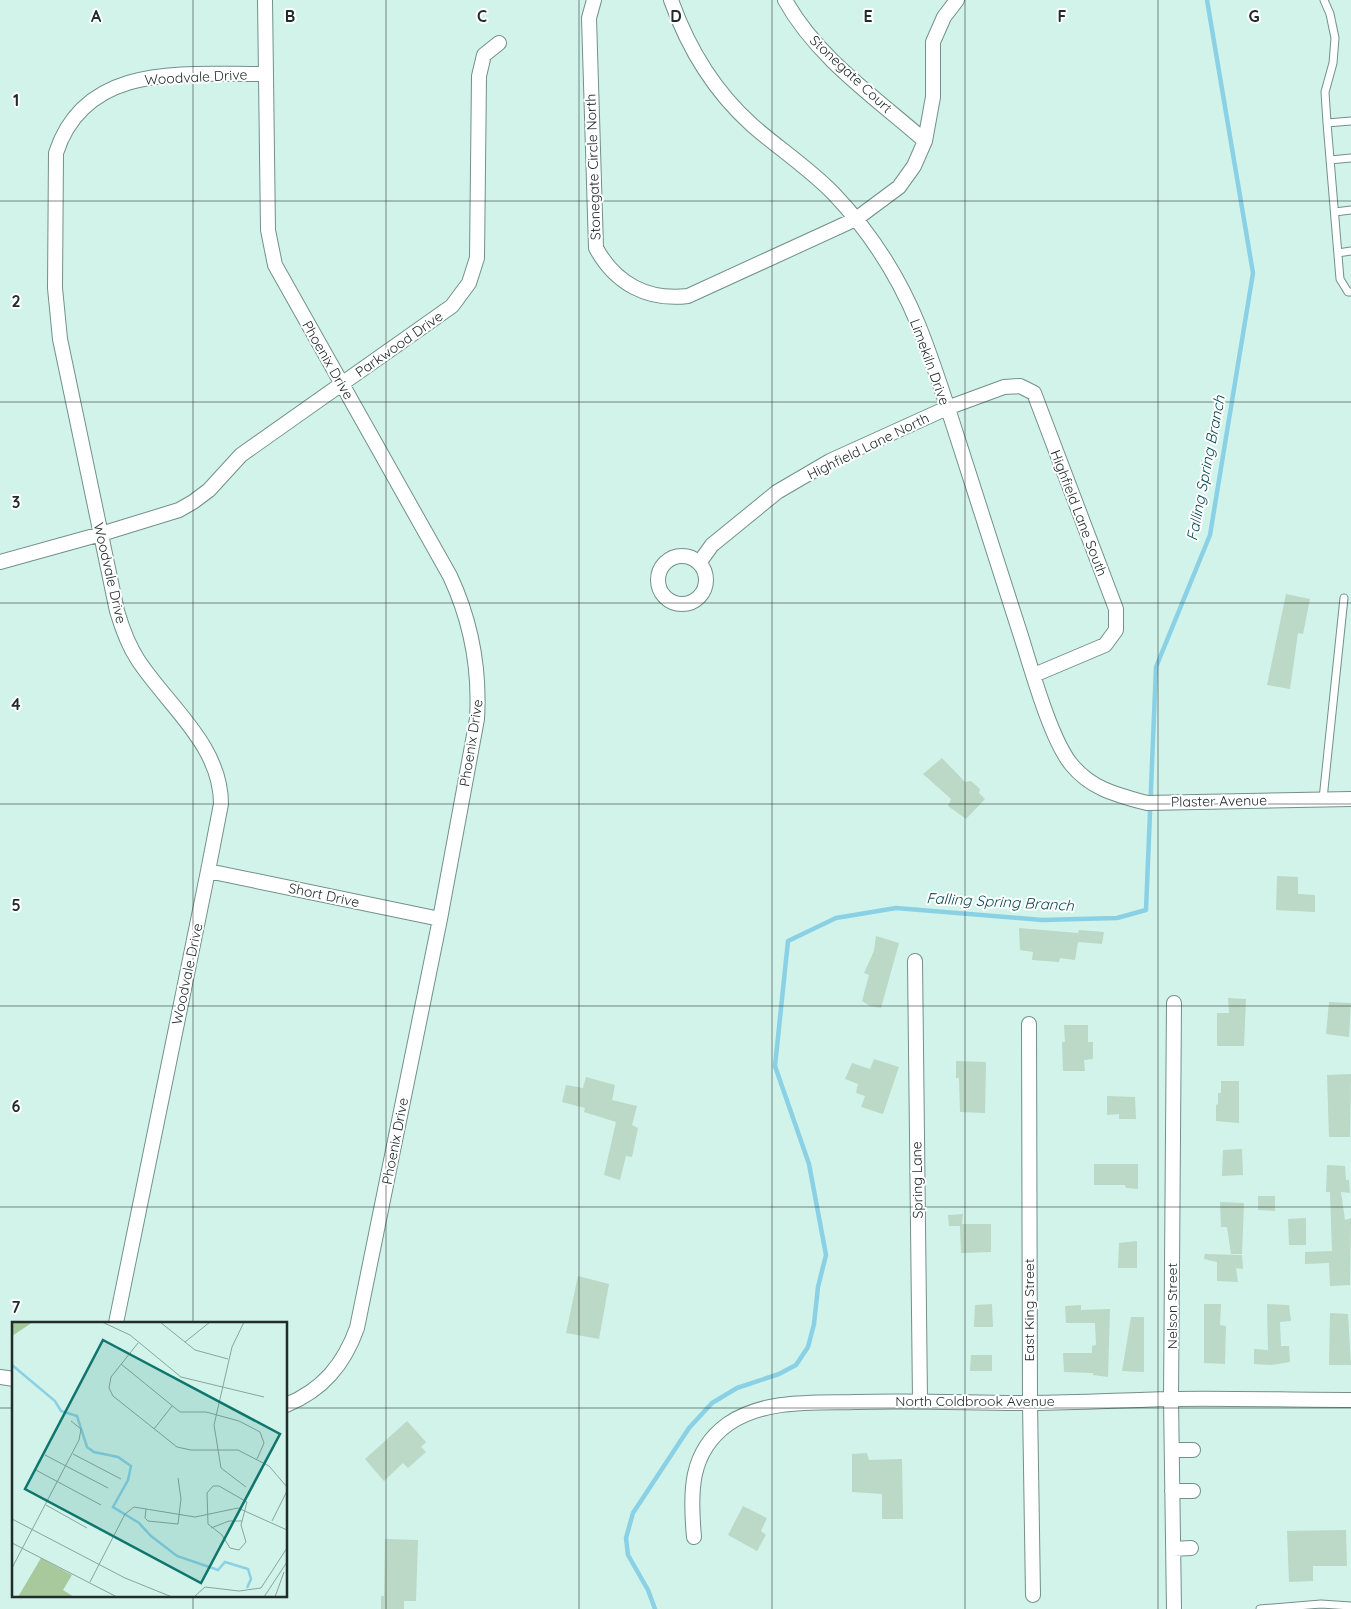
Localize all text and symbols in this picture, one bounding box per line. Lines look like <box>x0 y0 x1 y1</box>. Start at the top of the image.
text: A <box>91 6 102 26</box>
text: B <box>285 6 295 26</box>
text: C <box>477 6 487 26</box>
text: D <box>670 6 682 26</box>
text: E <box>863 6 873 26</box>
text: F <box>1058 6 1067 26</box>
text: G <box>1248 6 1260 26</box>
street label: Stonegate Court <box>806 31 896 117</box>
street label: Woodvale Drive <box>144 65 248 89</box>
text: 1 <box>13 90 19 110</box>
street label: Stonegate Circle North <box>581 93 605 241</box>
text: 2 <box>11 291 21 311</box>
street label: Parkwood Drive <box>352 307 446 381</box>
street label: Limekiln Drive <box>906 316 954 408</box>
street label: Phoenix Drive <box>298 317 358 403</box>
water label: Falling Spring Branch <box>1182 393 1229 542</box>
street label: Highfield Lane North <box>804 409 932 483</box>
street label: Highfield Lane South <box>1047 447 1111 579</box>
text: 3 <box>12 492 20 512</box>
street label: Woodvale Drive <box>90 521 130 625</box>
text: 4 <box>11 694 21 714</box>
street label: Phoenix Drive <box>455 698 487 788</box>
street label: Plaster Avenue <box>1171 791 1267 811</box>
street label: Short Drive <box>287 879 361 911</box>
water label: Falling Spring Branch <box>926 888 1075 915</box>
text: 5 <box>11 895 21 915</box>
street label: Woodvale Drive <box>167 922 207 1026</box>
text: 6 <box>12 1096 21 1116</box>
street label: Phoenix Drive <box>378 1096 412 1186</box>
street label: Spring Lane <box>907 1141 927 1219</box>
street label: East King Street <box>1020 1258 1038 1361</box>
street label: Nelson Street <box>1163 1262 1181 1349</box>
text: 7 <box>12 1297 21 1317</box>
inset map <box>12 1322 288 1596</box>
street label: North Coldbrook Avenue <box>895 1392 1055 1410</box>

